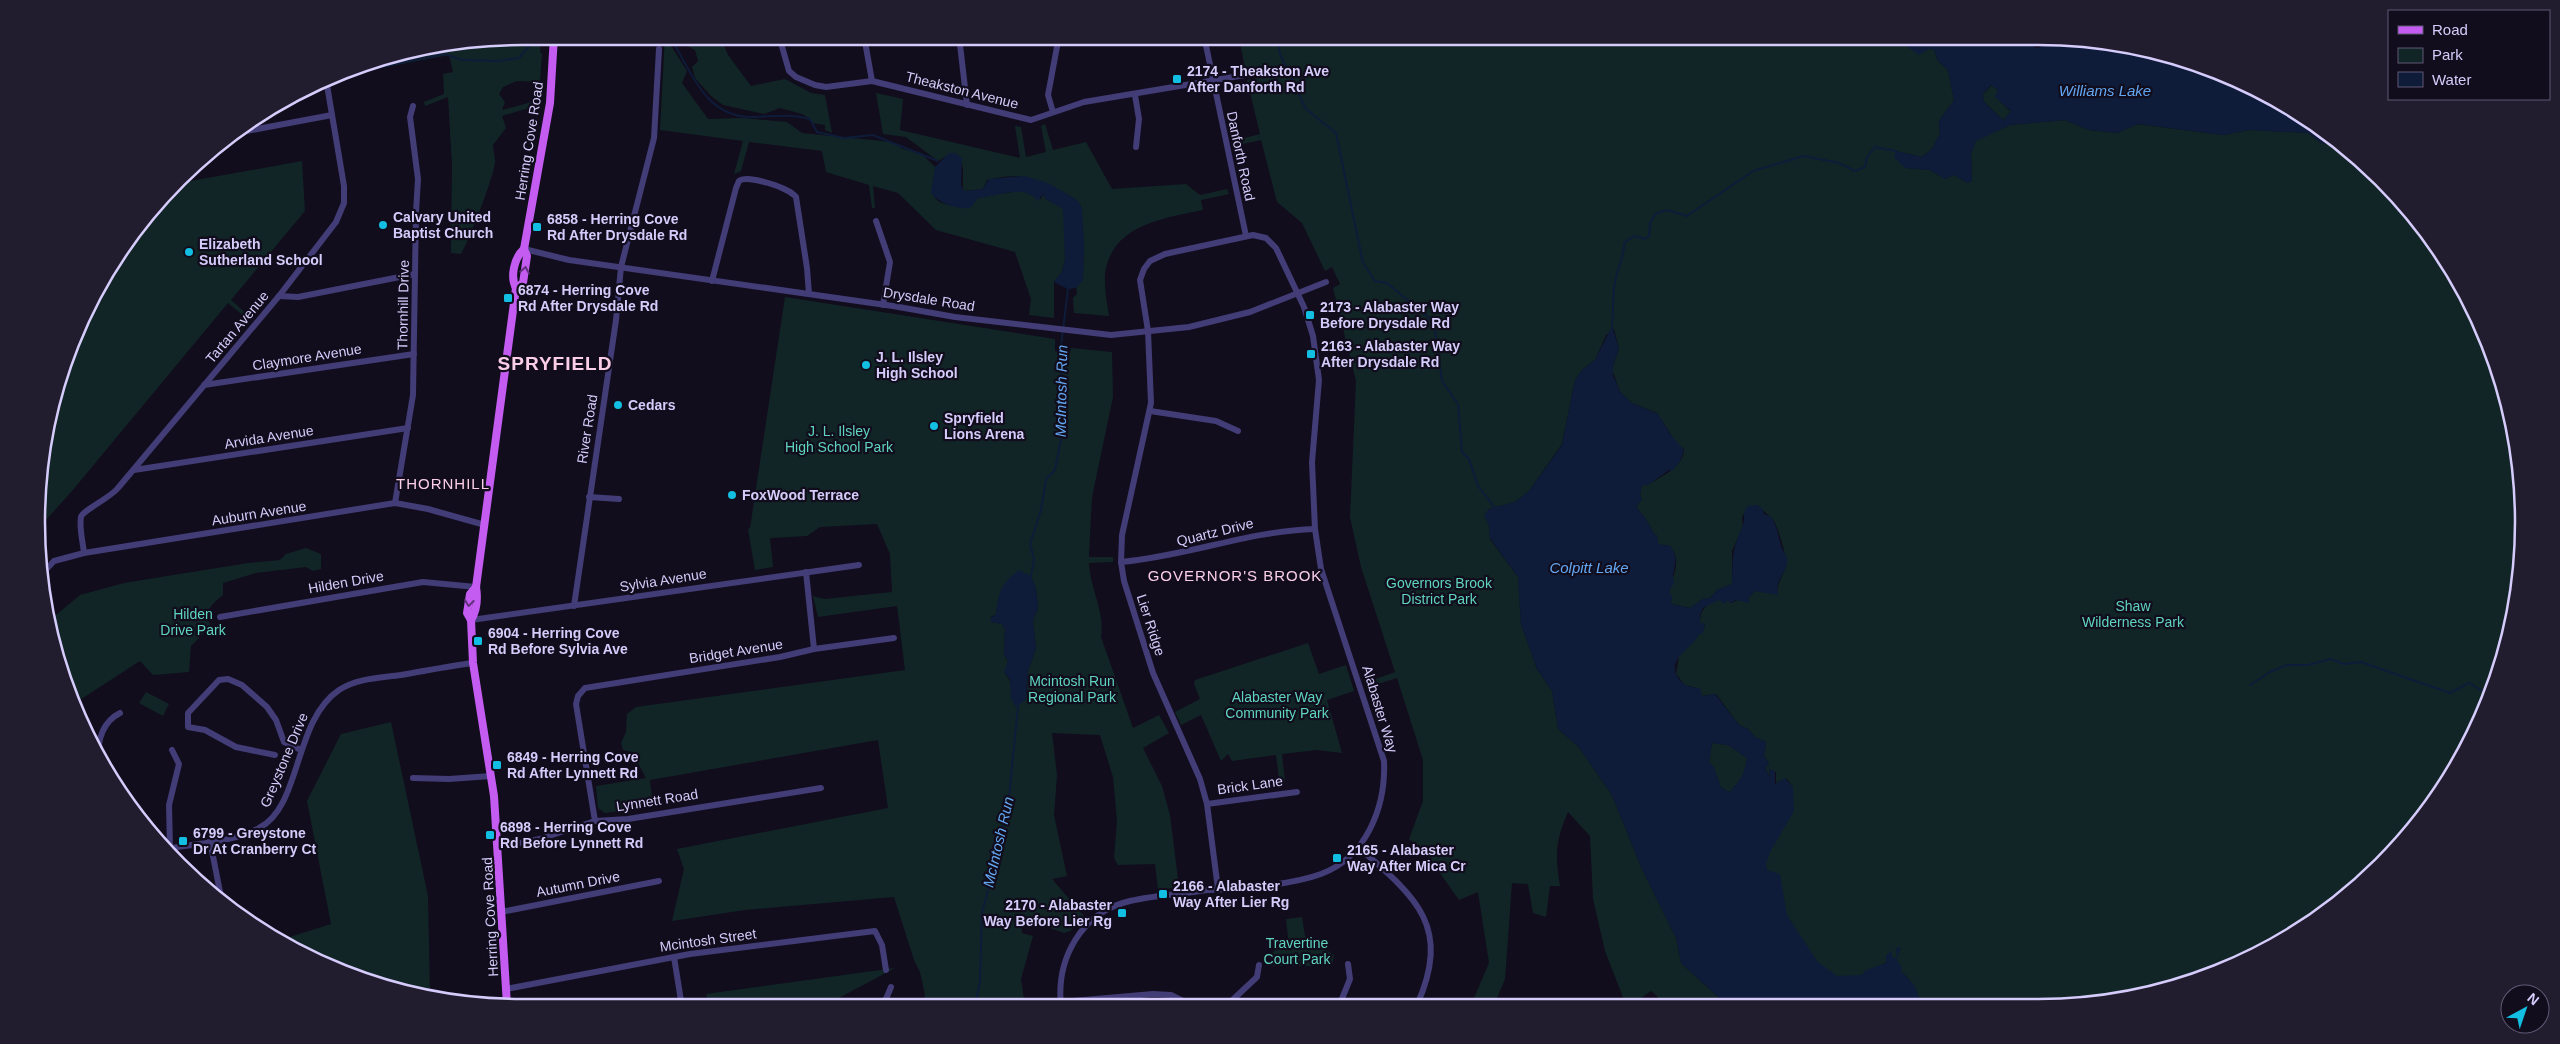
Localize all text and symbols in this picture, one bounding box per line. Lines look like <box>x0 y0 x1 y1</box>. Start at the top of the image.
legend <box>2388 10 2550 100</box>
text: Road <box>2432 21 2468 38</box>
text: Park <box>2432 46 2463 63</box>
place label: 2174 - Theakston Ave After Danforth Rd <box>1187 63 1329 95</box>
street label: Theakston Avenue <box>904 68 1020 112</box>
text: Water <box>2432 71 2471 88</box>
marker: 2174 - Theakston Ave After Danforth Rd <box>1171 73 1183 85</box>
street label: Herring Cove Road <box>512 81 546 201</box>
water label: Williams Lake <box>2059 82 2151 99</box>
street label: Danforth Road <box>1224 110 1258 202</box>
place label: Calvary United Baptist Church <box>393 209 493 241</box>
place label: 6858 - Herring Cove Rd After Drysdale Rd <box>547 211 687 243</box>
marker: Calvary United Baptist Church <box>377 219 389 231</box>
marker: 6858 - Herring Cove Rd After Drysdale Rd <box>531 221 543 233</box>
place label: Elizabeth Sutherland School <box>199 236 323 268</box>
marker: Elizabeth Sutherland School <box>183 246 195 258</box>
street label: Thornhill Drive <box>394 260 412 350</box>
one-way arrow <box>520 265 530 274</box>
place label: 6874 - Herring Cove Rd After Drysdale Rd <box>518 282 658 314</box>
street label: Drysdale Road <box>882 284 976 314</box>
street label: Tartan Avenue <box>202 288 272 366</box>
marker: 6874 - Herring Cove Rd After Drysdale Rd <box>502 292 514 304</box>
place label: 2173 - Alabaster Way Before Drysdale Rd <box>1320 299 1459 331</box>
marker: 2173 - Alabaster Way Before Drysdale Rd <box>1304 309 1316 321</box>
place label: 2163 - Alabaster Way After Drysdale Rd <box>1321 338 1460 370</box>
street label: Claymore Avenue <box>251 340 363 374</box>
water label: McIntosh Run <box>1052 345 1070 437</box>
marker: 2163 - Alabaster Way After Drysdale Rd <box>1305 348 1317 360</box>
place label: J. L. Ilsley High School <box>876 349 958 381</box>
district label: SPRYFIELD <box>498 353 612 374</box>
marker: J. L. Ilsley High School <box>860 359 872 371</box>
street label: River Road <box>574 393 600 465</box>
place label: Cedars <box>628 397 676 413</box>
marker: Cedars <box>612 399 624 411</box>
place label: Spryfield Lions Arena <box>944 410 1025 442</box>
marker: Spryfield Lions Arena <box>928 420 940 432</box>
street label: Arvida Avenue <box>223 422 315 452</box>
park label: J. L. Ilsley High School Park <box>785 423 894 455</box>
district label: THORNHILL <box>396 475 490 492</box>
place label: FoxWood Terrace <box>742 487 859 503</box>
marker: FoxWood Terrace <box>726 489 738 501</box>
street label: Auburn Avenue <box>211 498 308 528</box>
street label: Quartz Drive <box>1175 515 1255 549</box>
water label: Colpitt Lake <box>1549 559 1629 576</box>
street label: Sylvia Avenue <box>618 565 708 595</box>
street label: Hilden Drive <box>307 567 385 596</box>
district label: GOVERNOR'S BROOK <box>1148 567 1322 584</box>
park label: Governors Brook District Park <box>1386 575 1493 607</box>
street label: Lier Ridge <box>1134 592 1169 658</box>
park label: Shaw Wilderness Park <box>2082 598 2185 630</box>
one-way arrow <box>464 600 475 608</box>
park label: Hilden Drive Park <box>160 606 227 638</box>
place label: 6904 - Herring Cove Rd Before Sylvia Ave <box>488 625 628 657</box>
marker: 6904 - Herring Cove Rd Before Sylvia Ave <box>472 635 484 647</box>
street label: Bridget Avenue <box>688 636 784 666</box>
street label: Alabaster Way <box>1359 663 1401 755</box>
park label: Mcintosh Run Regional Park <box>1028 673 1117 705</box>
park label: Alabaster Way Community Park <box>1225 689 1330 721</box>
street label: Greystone Drive <box>257 710 311 810</box>
place label: 6849 - Herring Cove Rd After Lynnett Rd <box>507 749 639 781</box>
marker: 6849 - Herring Cove Rd After Lynnett Rd <box>491 759 503 771</box>
street label: Brick Lane <box>1216 772 1284 798</box>
street label: Lynnett Road <box>615 786 699 814</box>
water label: McIntosh Run <box>979 795 1017 889</box>
place label: 6898 - Herring Cove Rd Before Lynnett Rd <box>500 819 643 851</box>
place label: 6799 - Greystone Dr At Cranberry Ct <box>193 825 317 857</box>
marker: 6898 - Herring Cove Rd Before Lynnett Rd <box>484 829 496 841</box>
marker: 6799 - Greystone Dr At Cranberry Ct <box>177 835 189 847</box>
place label: 2165 - Alabaster Way After Mica Cr <box>1347 842 1466 874</box>
marker: 2165 - Alabaster Way After Mica Cr <box>1331 852 1343 864</box>
street label: Herring Cove Road <box>479 857 501 977</box>
street label: Autumn Drive <box>535 868 621 900</box>
place label: 2166 - Alabaster Way After Lier Rg <box>1173 878 1289 910</box>
marker: 2166 - Alabaster Way After Lier Rg <box>1157 888 1169 900</box>
place label: 2170 - Alabaster Way Before Lier Rg <box>983 897 1113 929</box>
marker: 2170 - Alabaster Way Before Lier Rg <box>1116 907 1128 919</box>
street label: Mcintosh Street <box>659 925 757 955</box>
park label: Travertine Court Park <box>1264 935 1331 967</box>
north arrow <box>2500 984 2550 1034</box>
text: N <box>2524 990 2542 1008</box>

